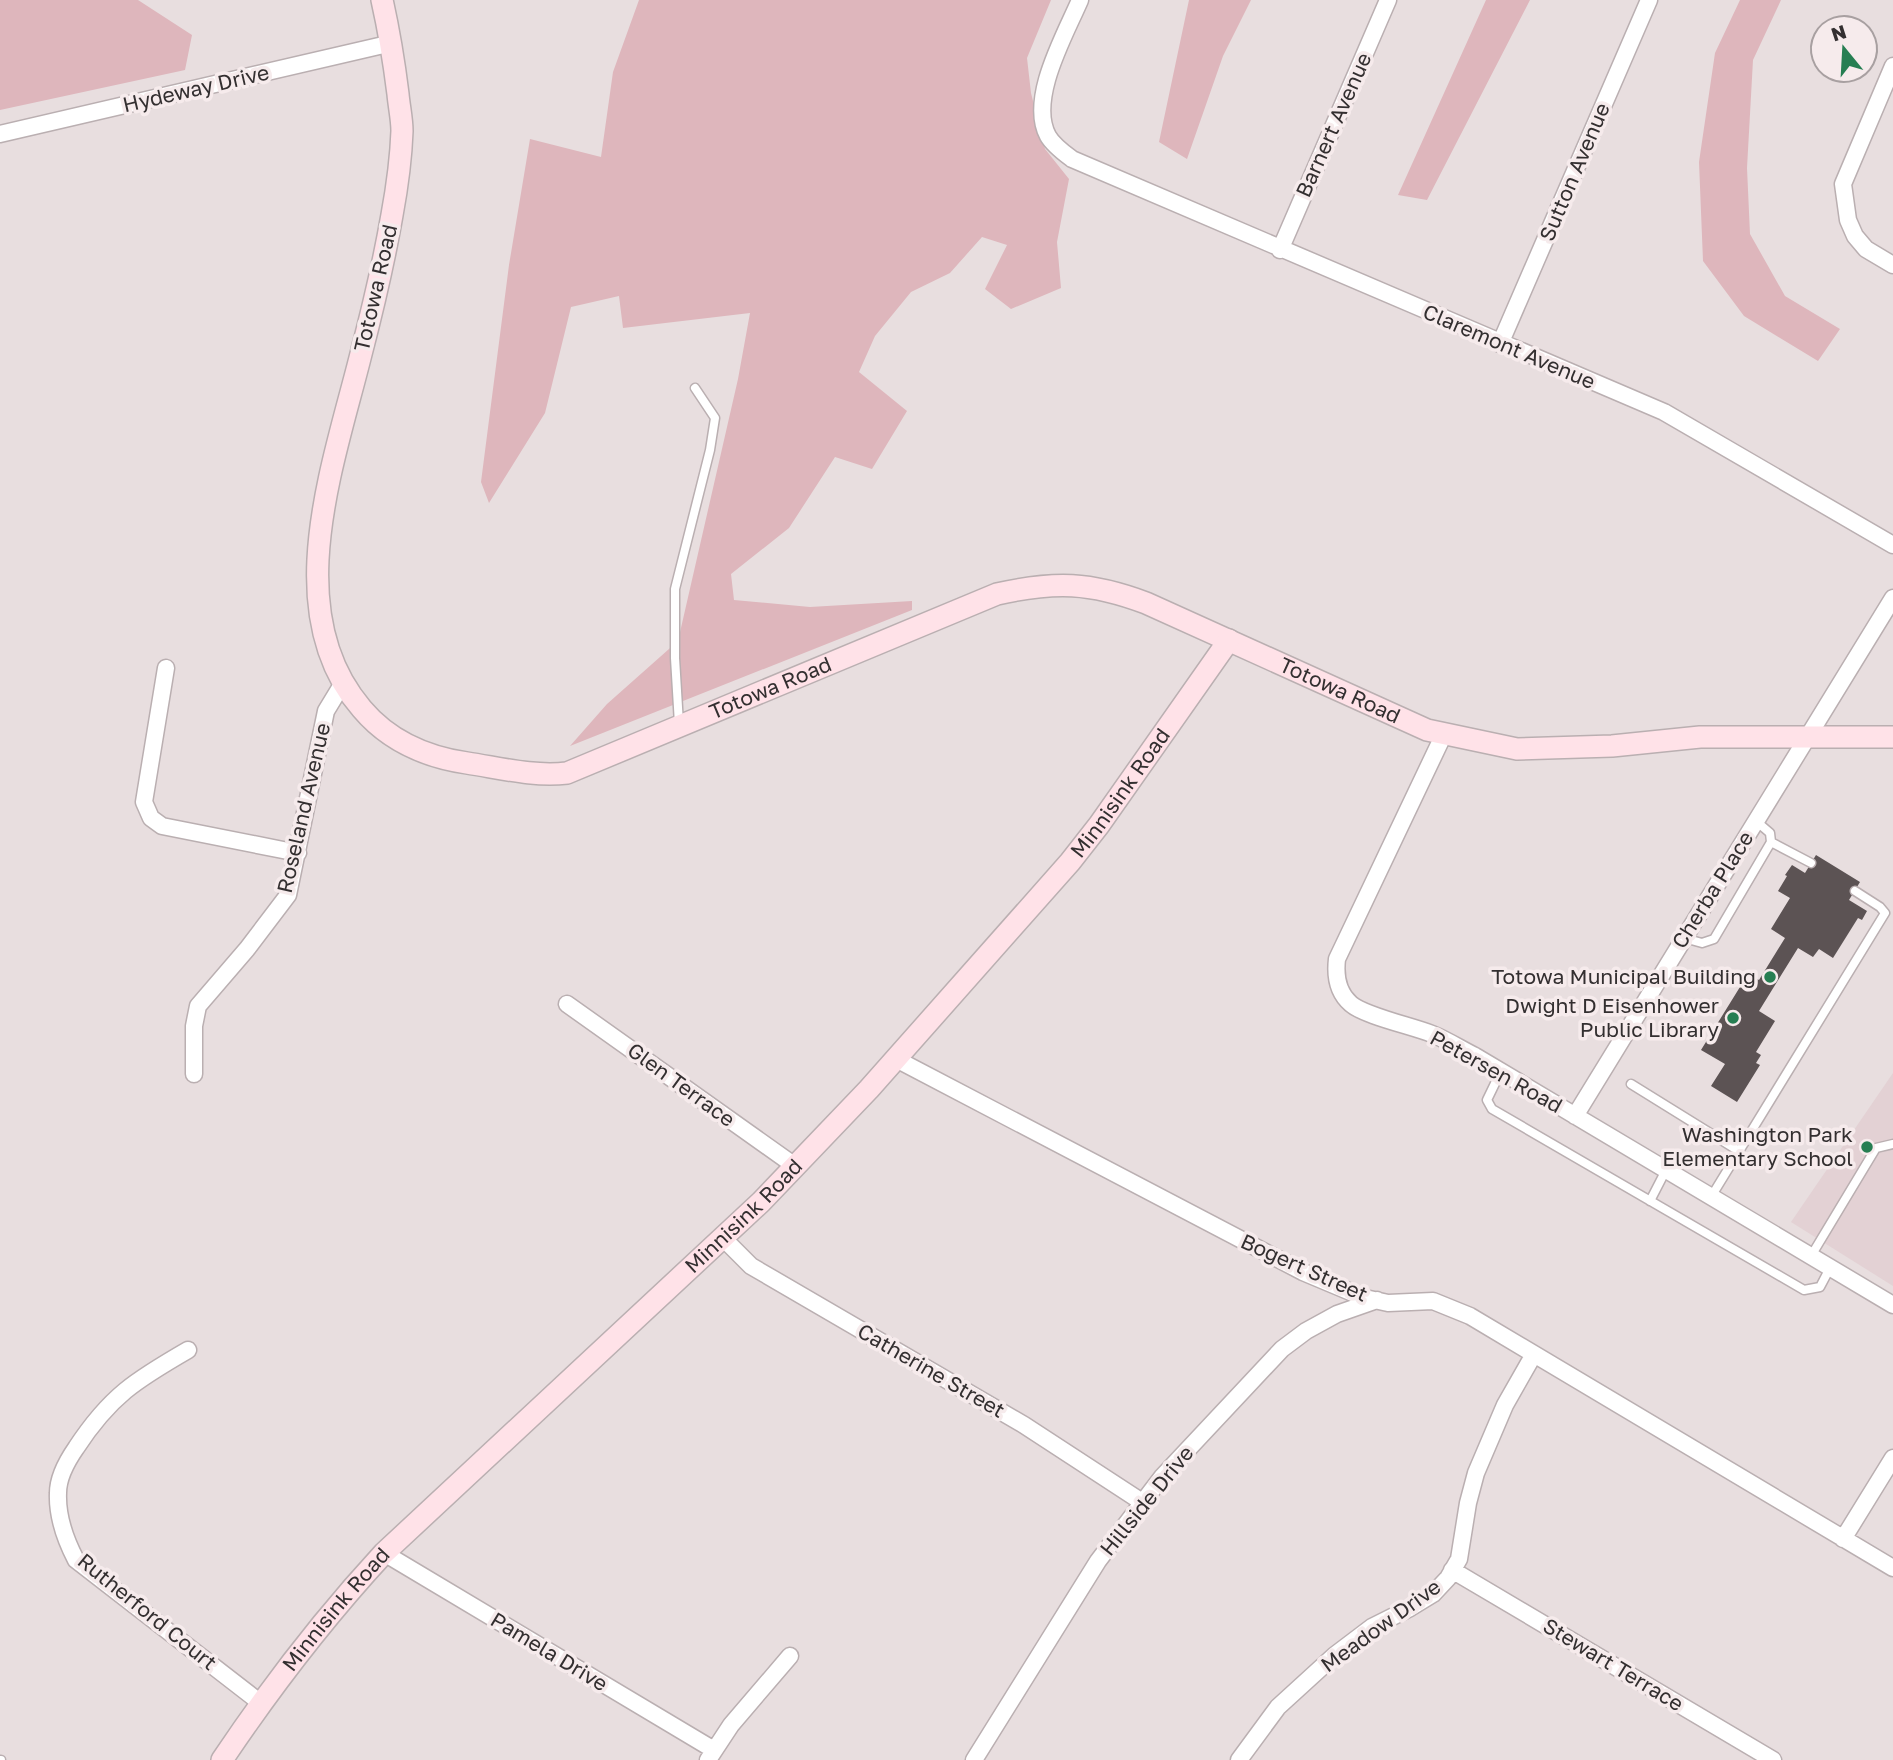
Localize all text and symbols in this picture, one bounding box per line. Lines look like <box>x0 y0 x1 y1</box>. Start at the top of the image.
north arrow <box>1809 14 1879 84</box>
text: N <box>1828 19 1849 46</box>
street label: Barnert Avenue <box>1290 48 1377 201</box>
street label: Hydeway Drive <box>120 59 271 117</box>
street label: Sutton Avenue <box>1533 99 1615 245</box>
street label: Totowa Road <box>348 222 402 354</box>
street label: Claremont Avenue <box>1419 298 1599 394</box>
street label: Totowa Road <box>705 650 835 724</box>
street label: Totowa Road <box>1276 651 1405 728</box>
street label: Roseland Avenue <box>271 720 335 895</box>
street label: Minnisink Road <box>1064 723 1175 863</box>
street label: Cherba Place <box>1666 826 1759 953</box>
place label: Totowa Municipal Building <box>1491 963 1756 989</box>
marker: Totowa Municipal Building <box>1762 969 1778 985</box>
place label: Dwight D Eisenhower Public Library <box>1505 992 1719 1042</box>
marker: Dwight D Eisenhower Public Library <box>1725 1010 1741 1026</box>
street label: Petersen Road <box>1426 1024 1567 1118</box>
street label: Glen Terrace <box>623 1036 740 1132</box>
place label: Washington Park Elementary School <box>1662 1121 1853 1171</box>
marker: Washington Park Elementary School <box>1859 1139 1875 1155</box>
street label: Minnisink Road <box>679 1153 807 1278</box>
street label: Bogert Street <box>1237 1228 1372 1307</box>
street label: Catherine Street <box>853 1317 1010 1423</box>
street label: Hillside Drive <box>1094 1440 1199 1561</box>
street label: Minnisink Road <box>276 1542 395 1676</box>
street label: Rutherford Court <box>73 1547 222 1675</box>
street label: Meadow Drive <box>1315 1573 1445 1677</box>
street label: Pamela Drive <box>486 1606 613 1696</box>
street label: Stewart Terrace <box>1539 1612 1688 1716</box>

